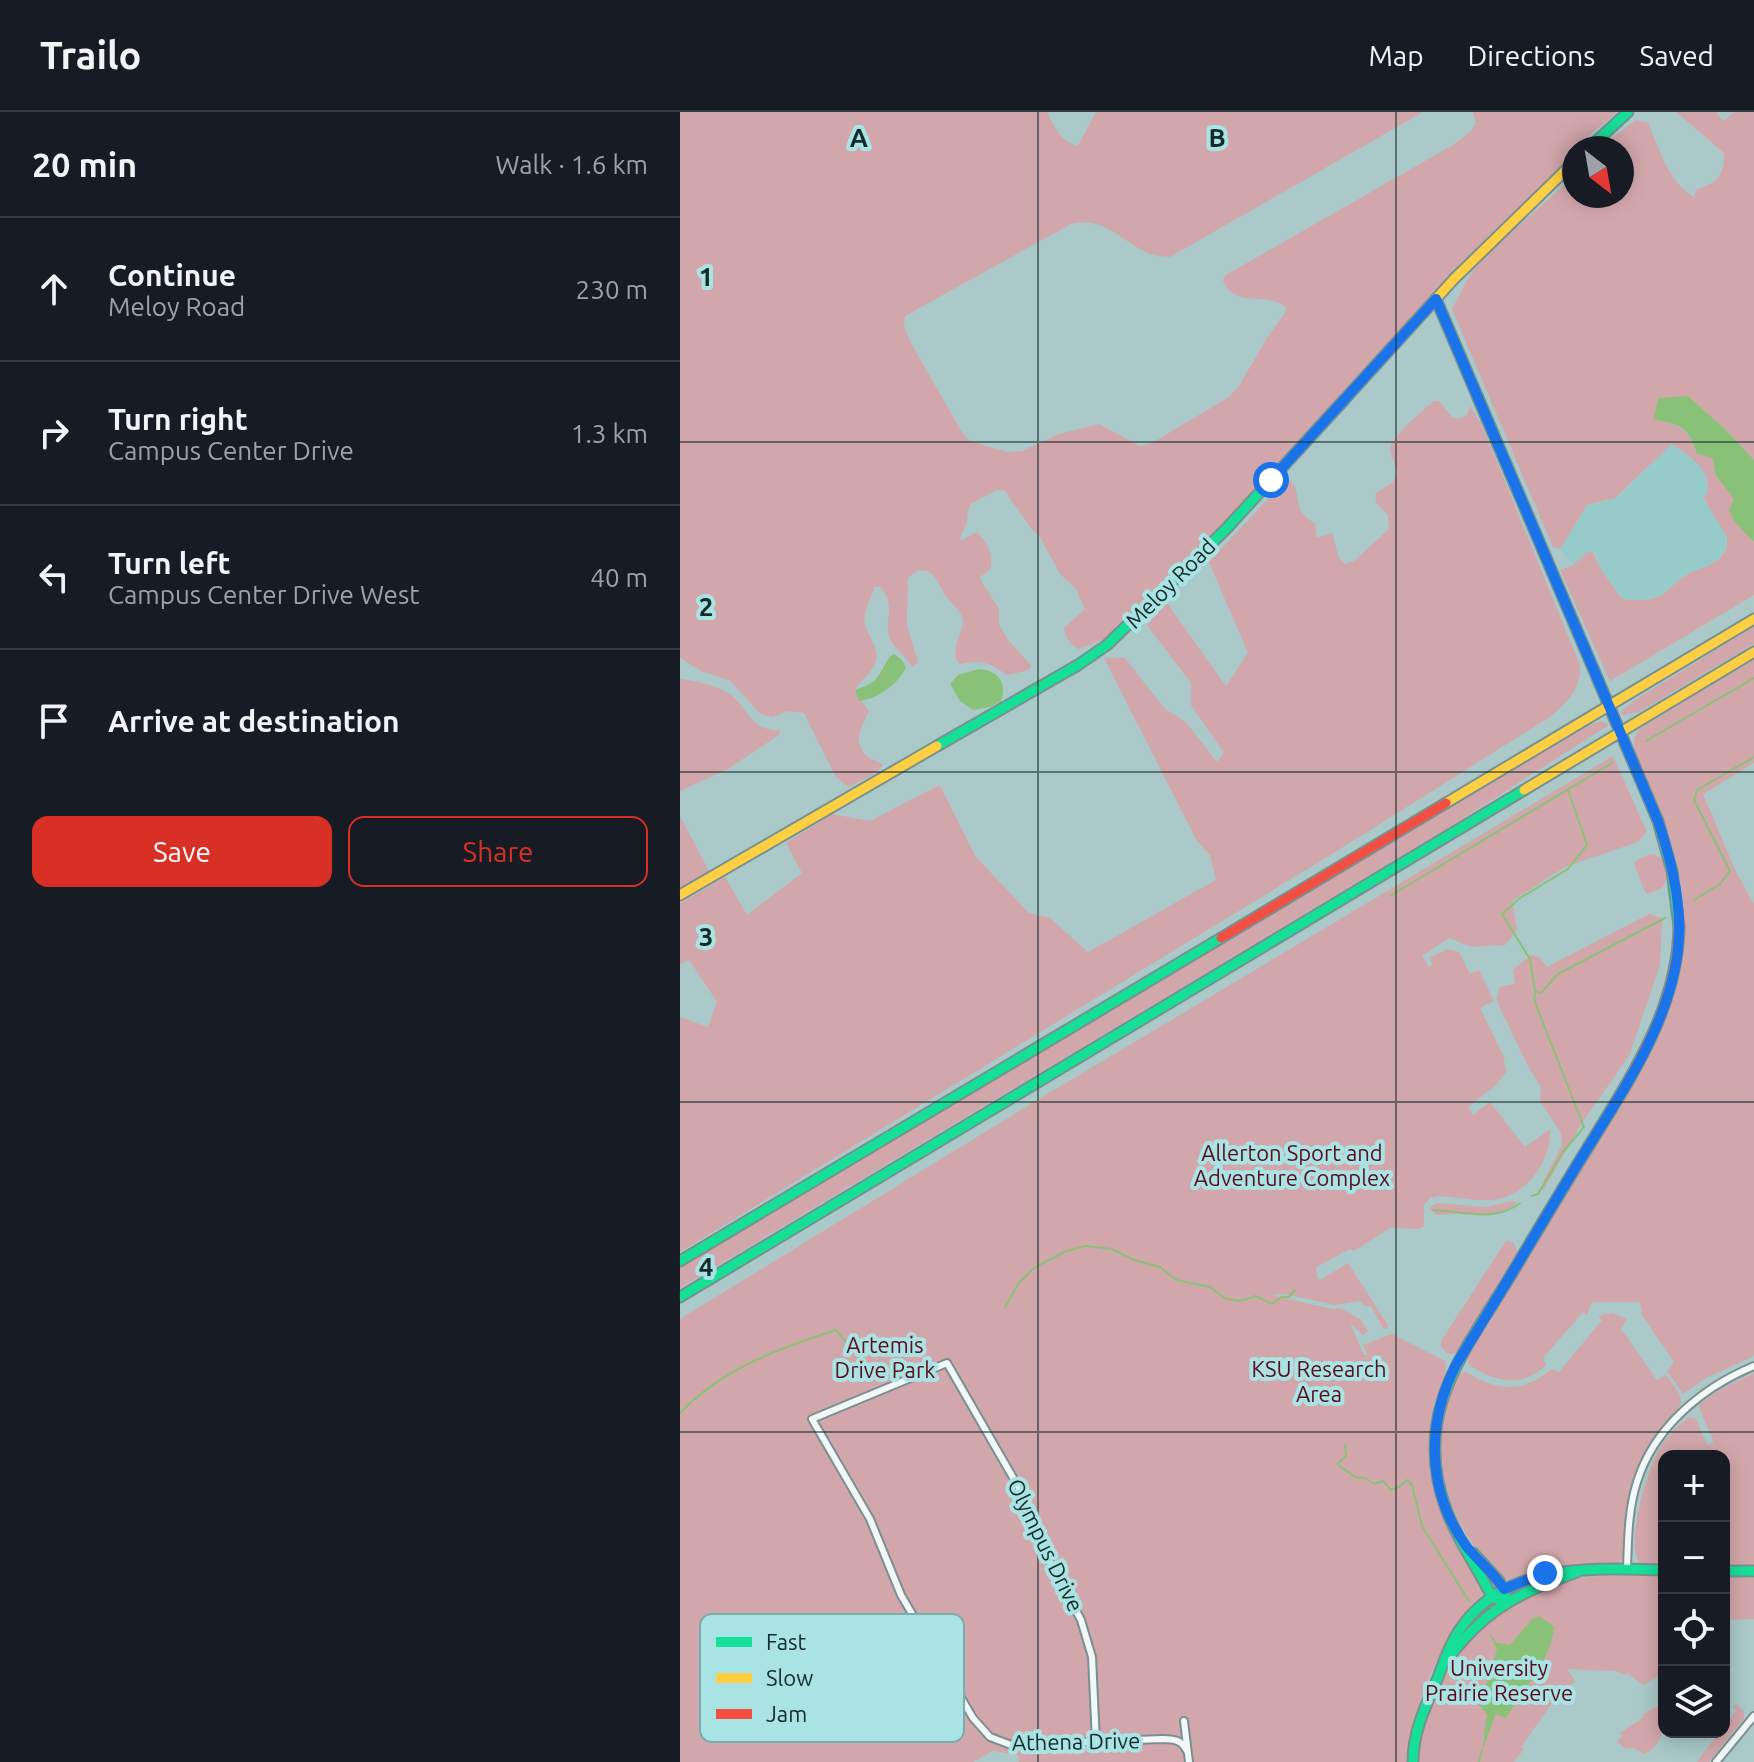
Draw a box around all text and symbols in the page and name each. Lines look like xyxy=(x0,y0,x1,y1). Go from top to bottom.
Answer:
text: Trailo xyxy=(40,34,141,76)
text: Map xyxy=(1368,40,1424,71)
text: Directions xyxy=(1468,40,1595,71)
text: Saved xyxy=(1639,40,1714,71)
text: A xyxy=(850,123,869,152)
text: B xyxy=(1208,123,1226,152)
north arrow xyxy=(1562,136,1634,208)
text: 20 min xyxy=(32,145,137,183)
text: Walk · 1.6 km xyxy=(496,150,648,179)
text: Continue xyxy=(108,258,236,292)
text: 1 xyxy=(699,262,713,291)
icon: ahead xyxy=(32,267,76,311)
text: 230 m xyxy=(576,275,648,304)
text: Meloy Road xyxy=(108,292,245,321)
text: Turn right xyxy=(108,402,248,436)
icon: right xyxy=(32,411,76,455)
text: 1.3 km xyxy=(571,419,648,448)
text: Campus Center Drive xyxy=(108,436,354,465)
route start xyxy=(1253,462,1289,498)
street label: Meloy Road xyxy=(1120,533,1220,633)
text: Turn left xyxy=(108,546,230,580)
icon: left xyxy=(32,555,76,599)
text: 40 m xyxy=(590,563,648,592)
text: Campus Center Drive West xyxy=(108,580,419,609)
text: 2 xyxy=(699,592,713,621)
icon: arrive xyxy=(32,699,76,743)
text: Arrive at destination xyxy=(108,704,400,738)
button: Save xyxy=(32,816,332,887)
button: Share xyxy=(348,816,648,887)
text: 3 xyxy=(699,922,713,951)
park label: Allerton Sport and Adventure Complex xyxy=(1194,1140,1390,1190)
text: 4 xyxy=(699,1252,713,1281)
park label: Artemis Drive Park xyxy=(835,1332,935,1382)
park label: KSU Research Area xyxy=(1252,1356,1386,1406)
map controls xyxy=(1658,1450,1730,1738)
button: + xyxy=(1658,1450,1730,1522)
street label: Olympus Drive xyxy=(1003,1475,1089,1615)
button: − xyxy=(1658,1522,1730,1594)
route end xyxy=(1527,1555,1563,1591)
button: locate xyxy=(1658,1594,1730,1666)
legend xyxy=(700,1614,964,1742)
text: Fast xyxy=(766,1629,807,1654)
park label: University Prairie Reserve xyxy=(1425,1655,1573,1705)
text: Slow xyxy=(766,1665,813,1690)
button: layers xyxy=(1658,1666,1730,1738)
text: Jam xyxy=(766,1701,807,1726)
street label: Athena Drive xyxy=(1012,1727,1140,1755)

